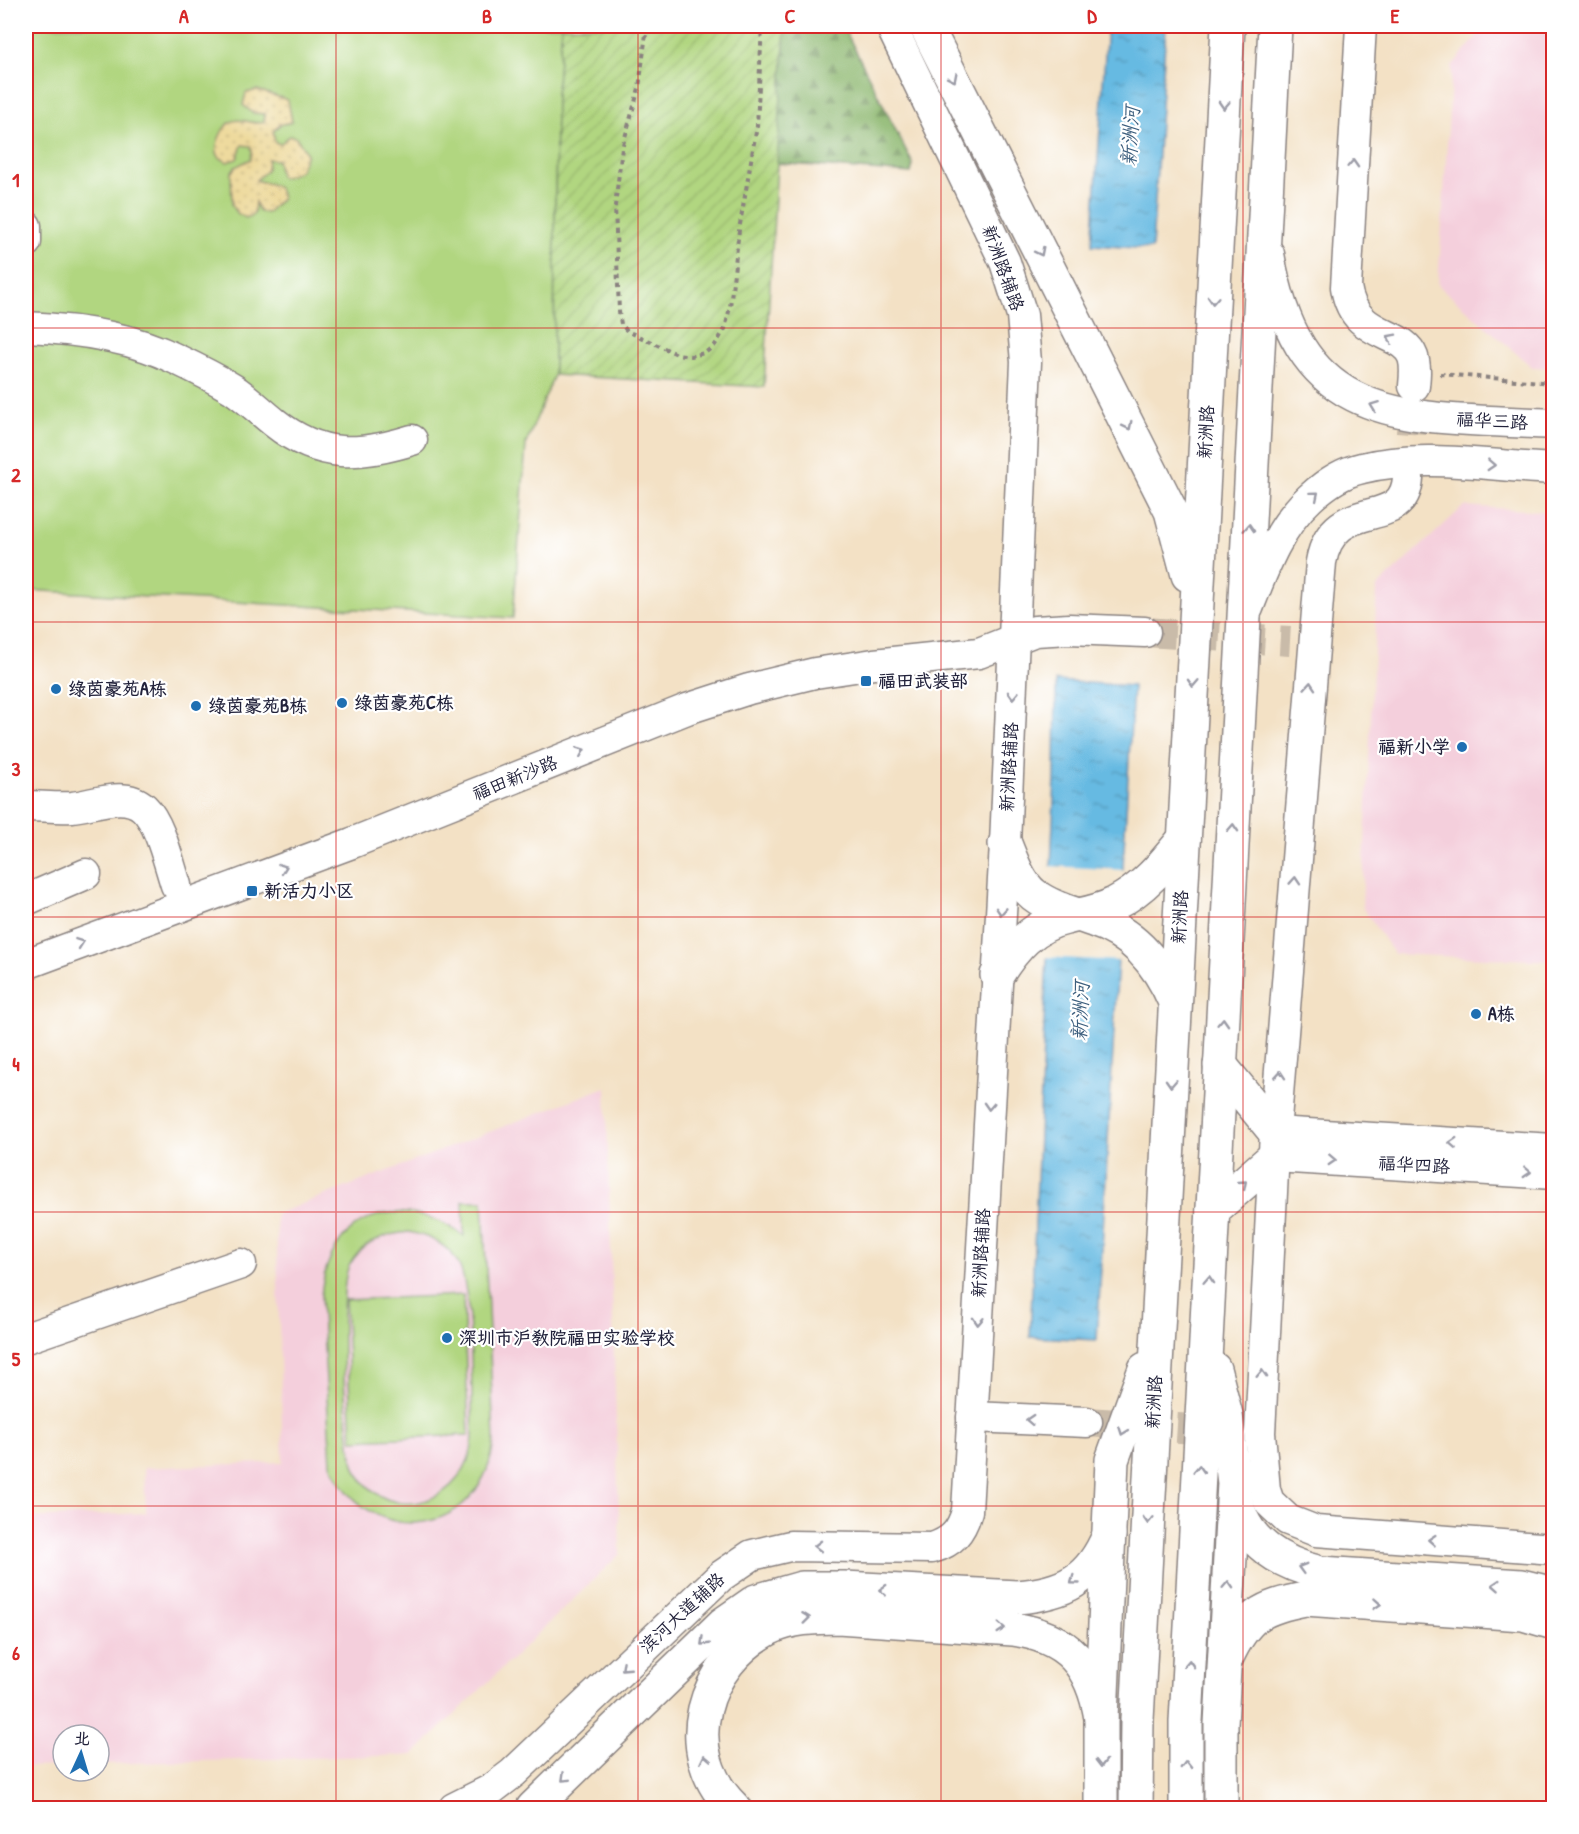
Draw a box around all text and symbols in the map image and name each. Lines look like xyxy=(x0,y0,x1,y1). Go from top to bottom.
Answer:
text: A xyxy=(179,2,189,29)
text: B xyxy=(482,2,492,29)
text: C xyxy=(785,2,796,29)
text: D xyxy=(1087,2,1097,29)
text: E xyxy=(1391,2,1400,29)
one-way arrow xyxy=(945,71,957,82)
one-way arrow xyxy=(1217,100,1230,109)
water label: 新洲河 xyxy=(1114,102,1145,167)
one-way arrow xyxy=(1346,160,1359,169)
text: 1 xyxy=(12,166,20,193)
street label: 新洲路辅路 xyxy=(976,221,1031,314)
one-way arrow xyxy=(1033,245,1045,256)
one-way arrow xyxy=(1207,295,1220,304)
one-way arrow xyxy=(1386,334,1397,346)
one-way arrow xyxy=(1369,401,1380,413)
street label: 新洲路 xyxy=(1192,404,1219,460)
street label: 福华三路 xyxy=(1455,406,1529,435)
one-way arrow xyxy=(1121,420,1133,431)
one-way arrow xyxy=(1486,459,1495,472)
text: 2 xyxy=(11,461,21,488)
one-way arrow xyxy=(1308,491,1319,502)
one-way arrow xyxy=(1242,524,1255,533)
place label: 福田武装部 xyxy=(878,668,968,693)
marker: 福田武装部 xyxy=(859,674,873,688)
place label: 绿茵豪苑A栋 xyxy=(68,676,167,701)
one-way arrow xyxy=(1186,679,1199,688)
marker: 绿茵豪苑A栋 xyxy=(49,682,63,696)
one-way arrow xyxy=(1303,682,1316,691)
place label: 绿茵豪苑C栋 xyxy=(354,690,454,715)
one-way arrow xyxy=(1006,691,1019,700)
place label: 绿茵豪苑B栋 xyxy=(208,693,307,718)
marker: 绿茵豪苑C栋 xyxy=(335,696,349,710)
marker: 绿茵豪苑B栋 xyxy=(189,699,203,713)
street label: 新洲路辅路 xyxy=(994,721,1023,813)
place label: 福新小学 xyxy=(1378,734,1450,759)
marker: 福新小学 xyxy=(1455,740,1469,754)
one-way arrow xyxy=(575,746,586,758)
street label: 福田新沙路 xyxy=(468,749,561,806)
text: 3 xyxy=(12,755,21,782)
one-way arrow xyxy=(1226,823,1239,832)
one-way arrow xyxy=(276,863,287,875)
one-way arrow xyxy=(1288,876,1301,885)
place label: 新活力小区 xyxy=(264,878,354,903)
marker: 新活力小区 xyxy=(245,884,259,898)
street label: 新洲路 xyxy=(1166,889,1193,945)
one-way arrow xyxy=(994,906,1007,915)
one-way arrow xyxy=(74,937,85,950)
water label: 新洲河 xyxy=(1064,977,1095,1042)
place label: A栋 xyxy=(1488,1001,1515,1026)
marker: A栋 xyxy=(1469,1007,1483,1021)
one-way arrow xyxy=(1216,1018,1229,1027)
text: 4 xyxy=(12,1050,20,1077)
one-way arrow xyxy=(1273,1070,1286,1079)
one-way arrow xyxy=(1165,1078,1178,1088)
one-way arrow xyxy=(983,1101,996,1110)
one-way arrow xyxy=(1449,1136,1458,1149)
street label: 福华四路 xyxy=(1377,1150,1451,1179)
one-way arrow xyxy=(1328,1154,1337,1167)
one-way arrow xyxy=(1522,1165,1531,1178)
one-way arrow xyxy=(1236,1180,1247,1191)
street label: 新洲路辅路 xyxy=(966,1207,995,1299)
one-way arrow xyxy=(1202,1276,1215,1285)
one-way arrow xyxy=(971,1317,984,1326)
place label: 深圳市沪教院福田实验学校 xyxy=(459,1325,675,1350)
marker: 深圳市沪教院福田实验学校 xyxy=(440,1331,454,1345)
text: 5 xyxy=(12,1345,21,1372)
one-way arrow xyxy=(1256,1370,1269,1379)
street label: 新洲路 xyxy=(1140,1374,1167,1430)
one-way arrow xyxy=(1025,1413,1034,1426)
one-way arrow xyxy=(1118,1425,1130,1436)
one-way arrow xyxy=(1193,1465,1206,1474)
one-way arrow xyxy=(1141,1516,1154,1525)
one-way arrow xyxy=(1428,1533,1437,1546)
one-way arrow xyxy=(813,1540,822,1552)
one-way arrow xyxy=(1297,1563,1308,1575)
street label: 滨河大道辅路 xyxy=(634,1567,730,1659)
one-way arrow xyxy=(1070,1574,1081,1585)
one-way arrow xyxy=(1492,1578,1501,1591)
one-way arrow xyxy=(1222,1580,1235,1589)
one-way arrow xyxy=(879,1583,888,1596)
one-way arrow xyxy=(1373,1597,1382,1610)
one-way arrow xyxy=(801,1613,811,1625)
one-way arrow xyxy=(996,1621,1005,1634)
one-way arrow xyxy=(701,1634,712,1645)
text: 6 xyxy=(12,1639,20,1666)
one-way arrow xyxy=(1182,1659,1195,1668)
one-way arrow xyxy=(621,1660,631,1671)
north arrow xyxy=(51,1723,111,1783)
text: 北 xyxy=(73,1727,91,1750)
one-way arrow xyxy=(700,1754,713,1764)
one-way arrow xyxy=(1095,1759,1107,1768)
one-way arrow xyxy=(1180,1761,1192,1770)
one-way arrow xyxy=(561,1771,571,1782)

